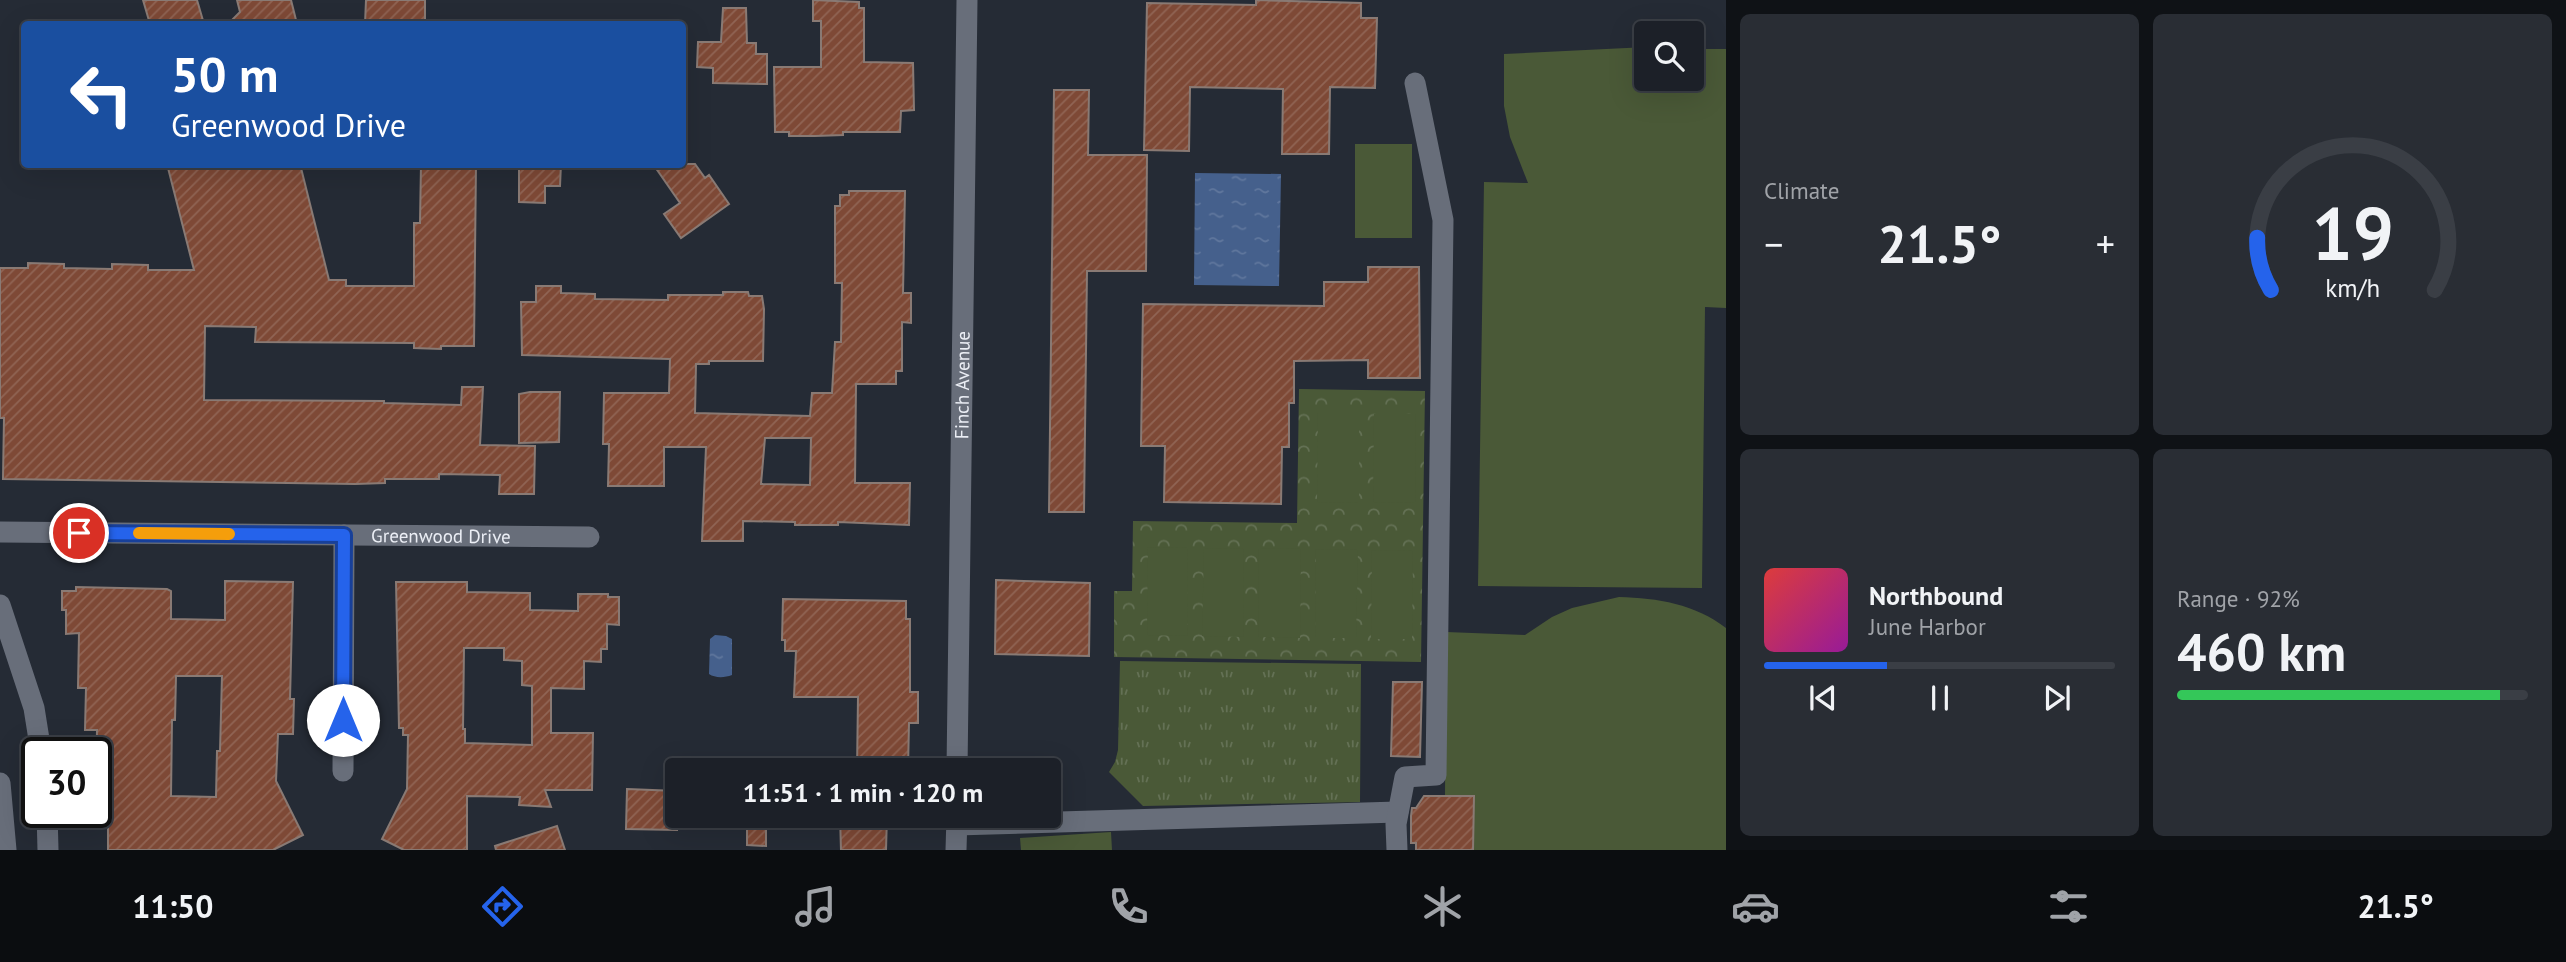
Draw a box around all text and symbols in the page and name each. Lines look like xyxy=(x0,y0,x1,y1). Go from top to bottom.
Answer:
map controls xyxy=(1634,21,1704,91)
button: search xyxy=(1634,21,1704,91)
text: 50 m xyxy=(171,42,278,106)
icon: left xyxy=(56,49,147,140)
text: Greenwood Drive xyxy=(171,104,406,146)
text: Climate xyxy=(1764,176,1839,205)
text: 19 xyxy=(2311,187,2394,281)
text: 21.5° xyxy=(1878,210,2001,277)
text: − xyxy=(1764,219,1783,268)
text: + xyxy=(2096,219,2115,268)
text: km/h xyxy=(2325,272,2380,304)
street label: Finch Avenue xyxy=(949,331,975,439)
pin xyxy=(49,503,109,563)
icon: arrive xyxy=(60,514,98,552)
street label: Greenwood Drive xyxy=(371,523,511,548)
text: Northbound xyxy=(1869,579,2003,612)
text: Range · 92% xyxy=(2177,584,2300,613)
text: June Harbor xyxy=(1869,612,1986,641)
text: 460 km xyxy=(2177,618,2346,685)
icon: previous xyxy=(1804,679,1842,717)
icon: pause xyxy=(1921,679,1959,717)
icon: next xyxy=(2038,679,2076,717)
position arrow xyxy=(306,683,380,757)
speed limit sign: 30 xyxy=(21,737,112,828)
text: 11:51 · 1 min · 120 m xyxy=(743,776,983,809)
icon: directions xyxy=(478,882,527,931)
icon: music xyxy=(791,882,840,931)
icon: phone xyxy=(1104,882,1153,931)
icon: climate xyxy=(1418,882,1467,931)
icon: car xyxy=(1731,882,1780,931)
icon: filters xyxy=(2044,882,2093,931)
text: 11:50 xyxy=(132,885,213,927)
text: 21.5° xyxy=(2358,885,2434,927)

